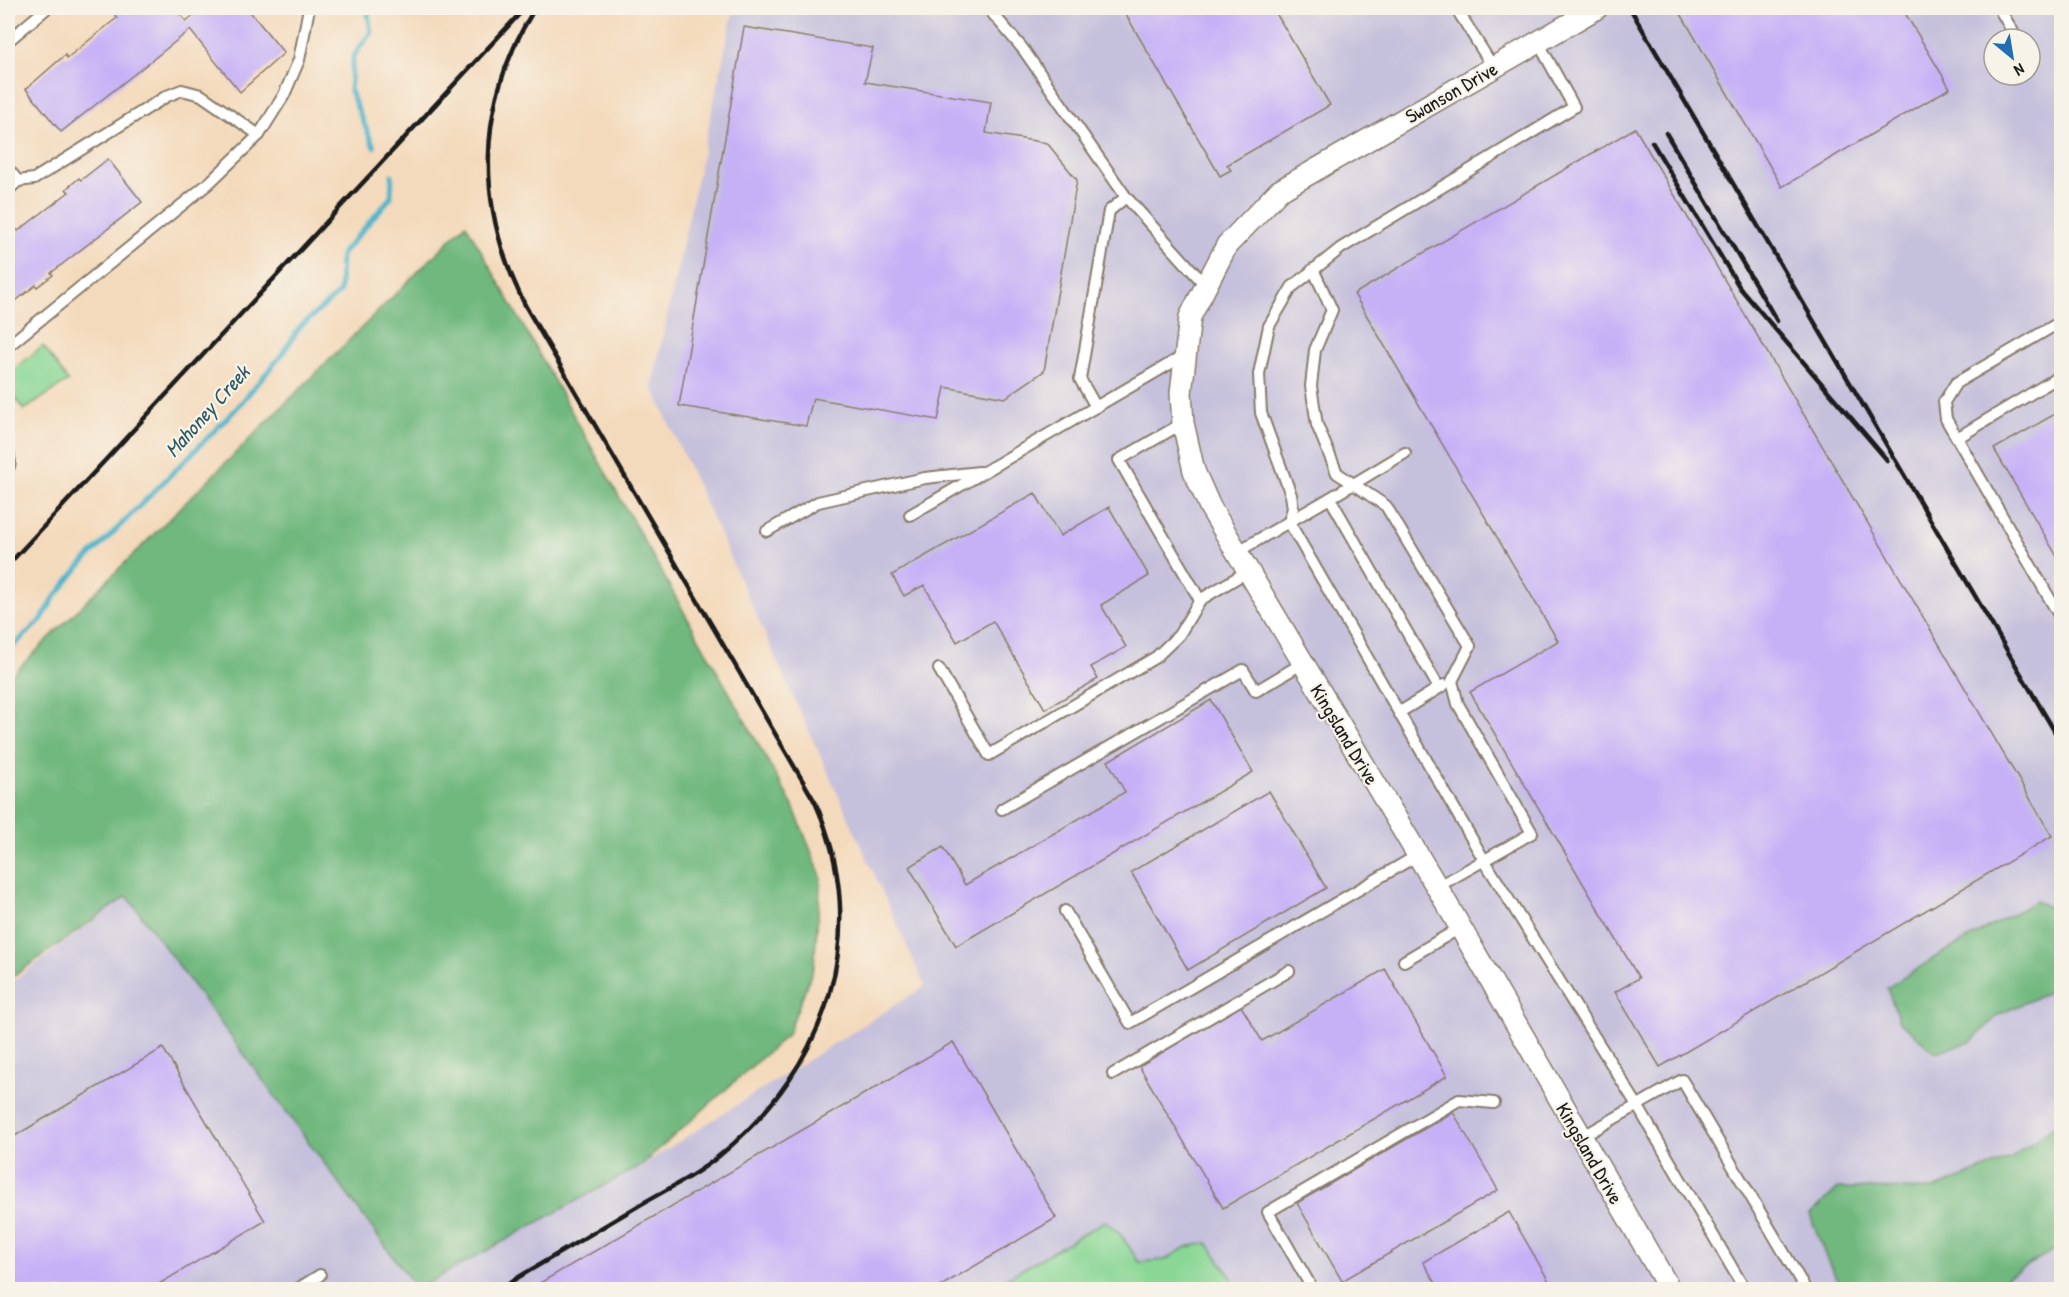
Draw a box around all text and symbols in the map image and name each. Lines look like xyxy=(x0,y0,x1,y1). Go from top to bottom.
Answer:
north arrow xyxy=(1982,27,2042,87)
street label: Swanson Drive xyxy=(1400,55,1502,129)
text: N xyxy=(2010,58,2029,82)
water label: Mahoney Creek xyxy=(158,357,258,463)
street label: Kingsland Drive xyxy=(1304,679,1386,789)
street label: Kingsland Drive xyxy=(1550,1097,1630,1209)

